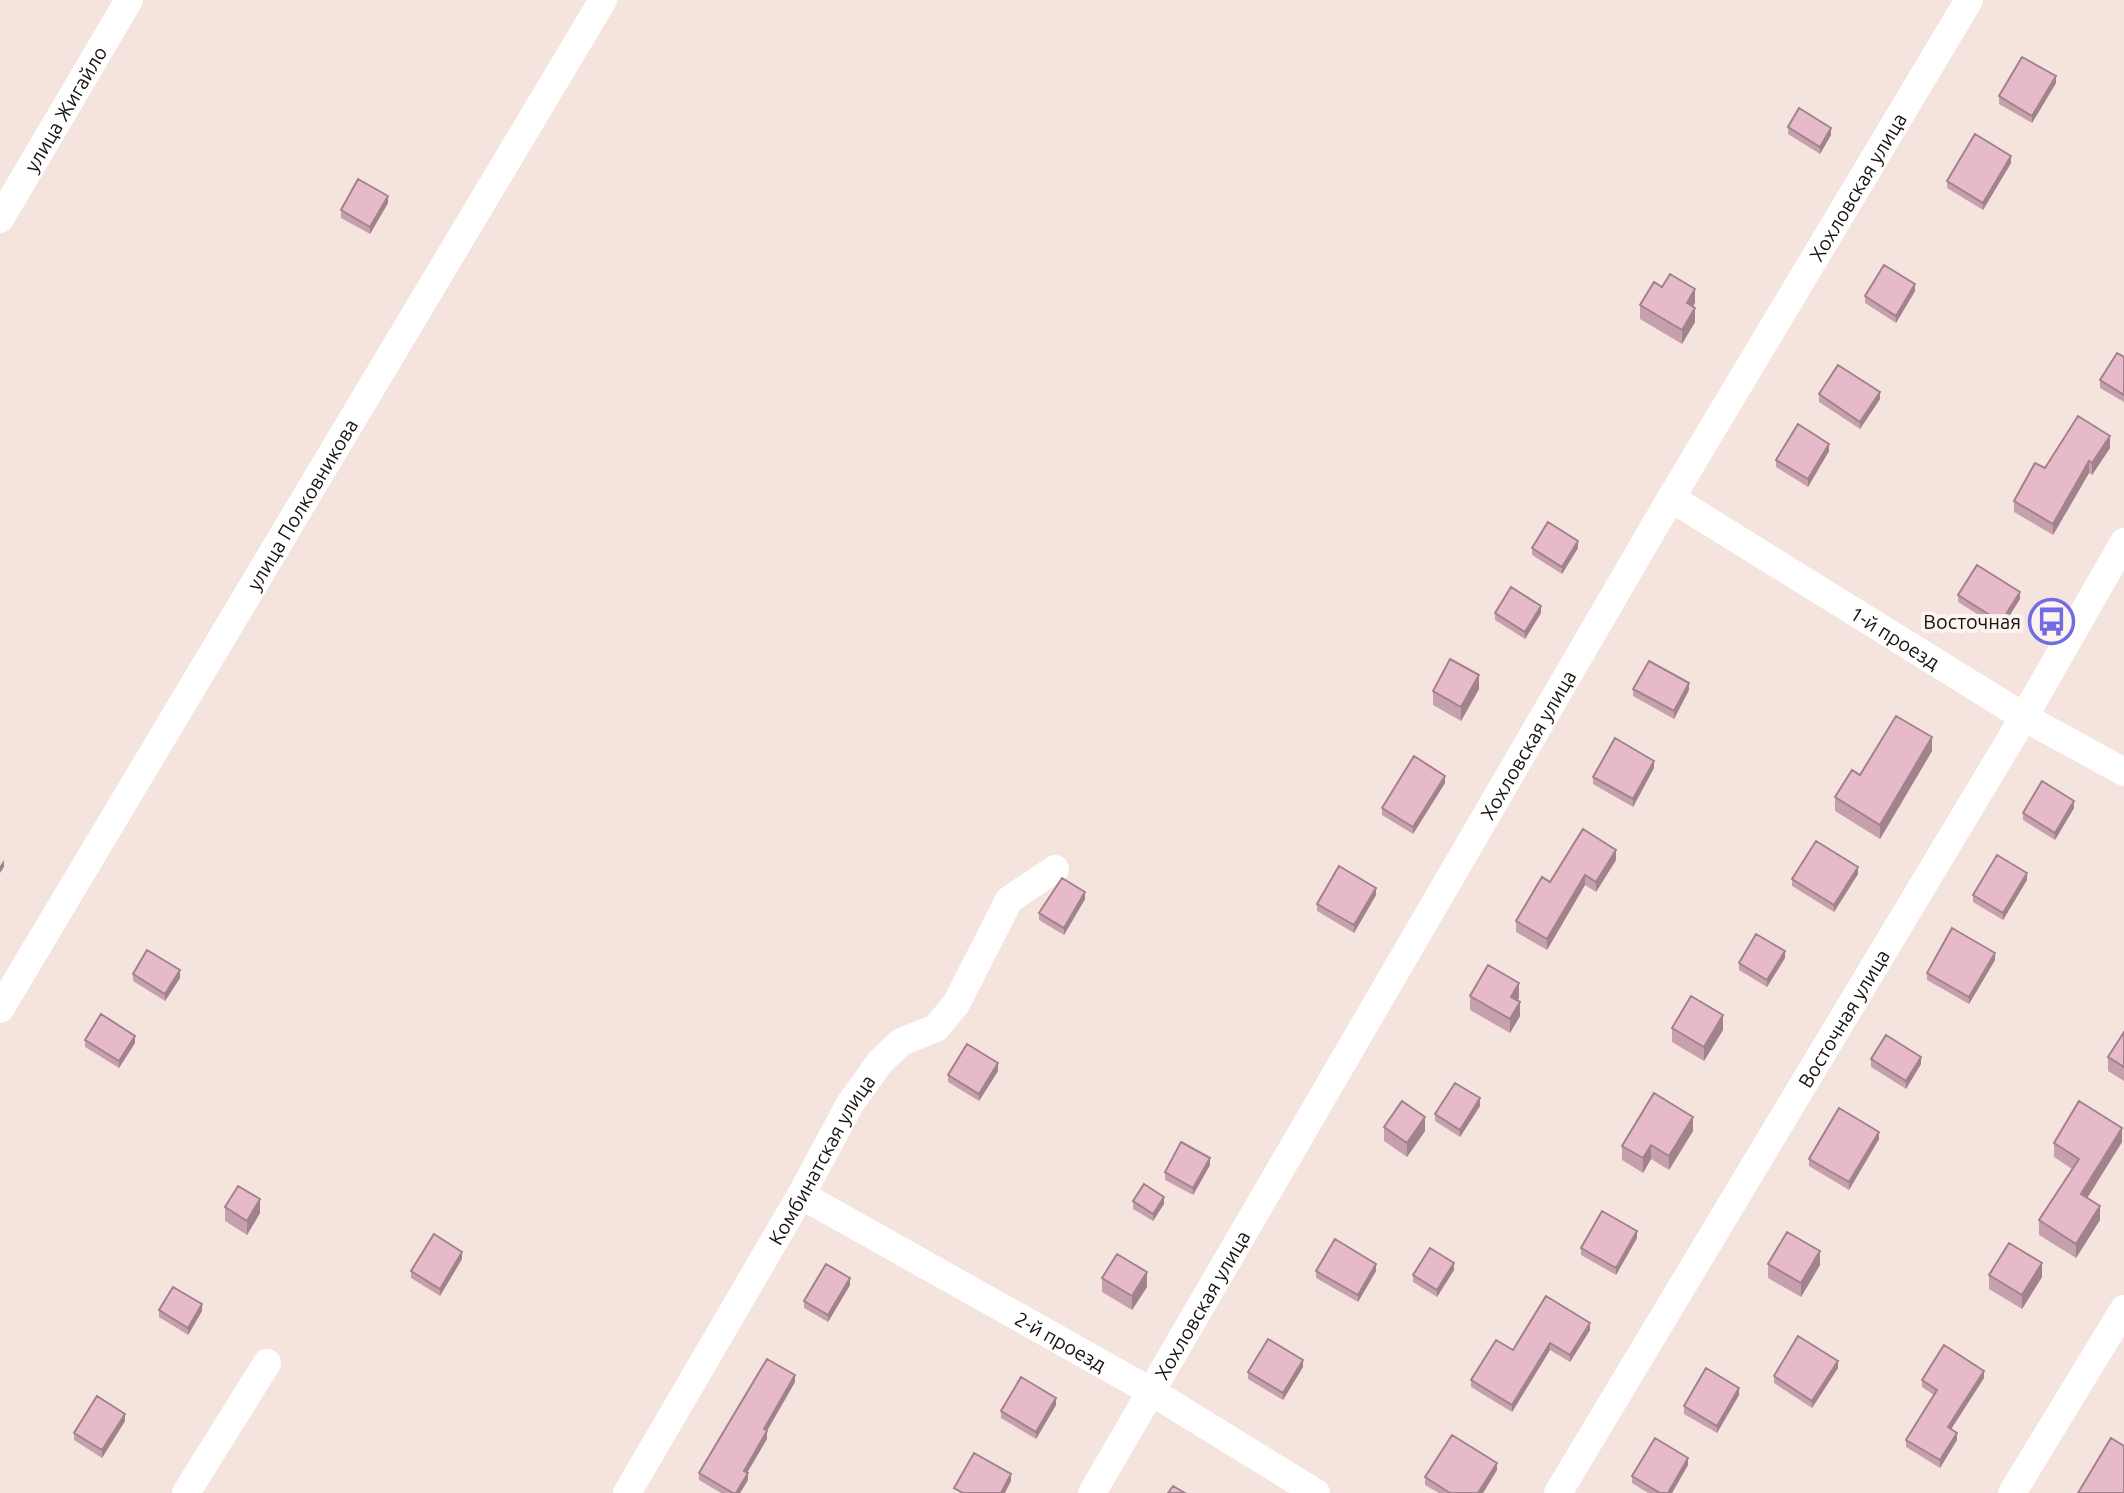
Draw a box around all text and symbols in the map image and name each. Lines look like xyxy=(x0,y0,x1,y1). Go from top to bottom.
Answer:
street label: улица Жигайло xyxy=(19,42,111,176)
street label: Хохловская улица xyxy=(1804,108,1910,265)
street label: улица Полковникова xyxy=(242,414,362,594)
bus stop icon: Восточная xyxy=(2028,597,2076,645)
street label: 1-й проезд xyxy=(1846,601,1944,674)
place label: Восточная xyxy=(1923,610,2021,633)
street label: Хохловская улица xyxy=(1475,666,1580,823)
street label: Восточная улица xyxy=(1793,945,1894,1091)
street label: Комбинатская улица xyxy=(763,1070,879,1249)
street label: Хохловская улица xyxy=(1149,1226,1254,1383)
street label: 2-й проезд xyxy=(1011,1306,1111,1376)

